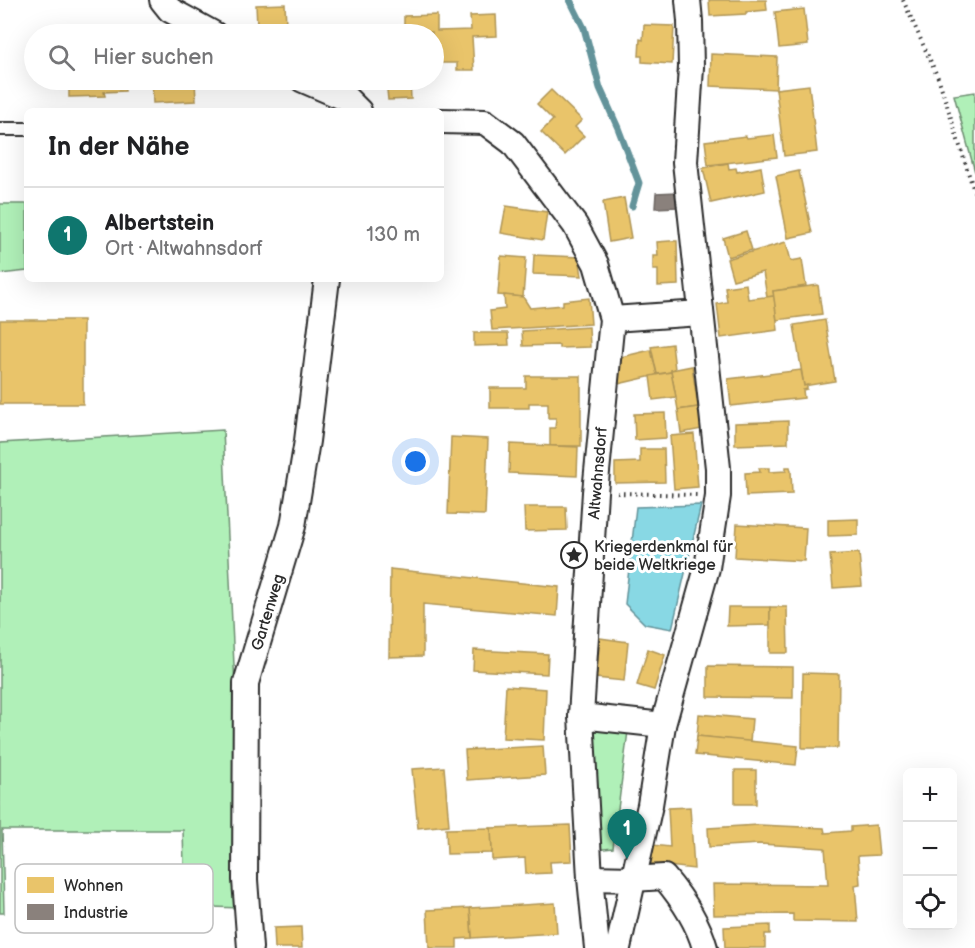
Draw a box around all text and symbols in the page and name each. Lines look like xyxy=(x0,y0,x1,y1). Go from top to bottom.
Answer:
search box xyxy=(24,24,444,90)
icon: search xyxy=(45,41,78,74)
text: Hier suchen xyxy=(93,44,214,71)
text: In der Nähe xyxy=(48,132,190,163)
text: Albertstein xyxy=(105,210,214,237)
text: 1 xyxy=(63,223,72,247)
text: 130 m xyxy=(366,223,420,247)
text: Ort · Altwahnsdorf xyxy=(105,237,263,261)
street label: Altwahnsdorf xyxy=(585,426,612,520)
your location xyxy=(401,447,430,476)
place label: Kriegerdenkmal für beide Weltkriege xyxy=(594,538,733,575)
place icon: Kriegerdenkmal für beide Weltkriege xyxy=(559,540,589,570)
street label: Gartenweg xyxy=(248,572,289,653)
map controls xyxy=(903,768,957,930)
button: + xyxy=(903,768,957,822)
pin: 1 xyxy=(608,810,646,859)
button: − xyxy=(903,822,957,876)
legend xyxy=(15,864,213,933)
button: locate xyxy=(903,876,957,930)
text: Wohnen xyxy=(64,877,123,896)
text: Industrie xyxy=(64,904,128,923)

